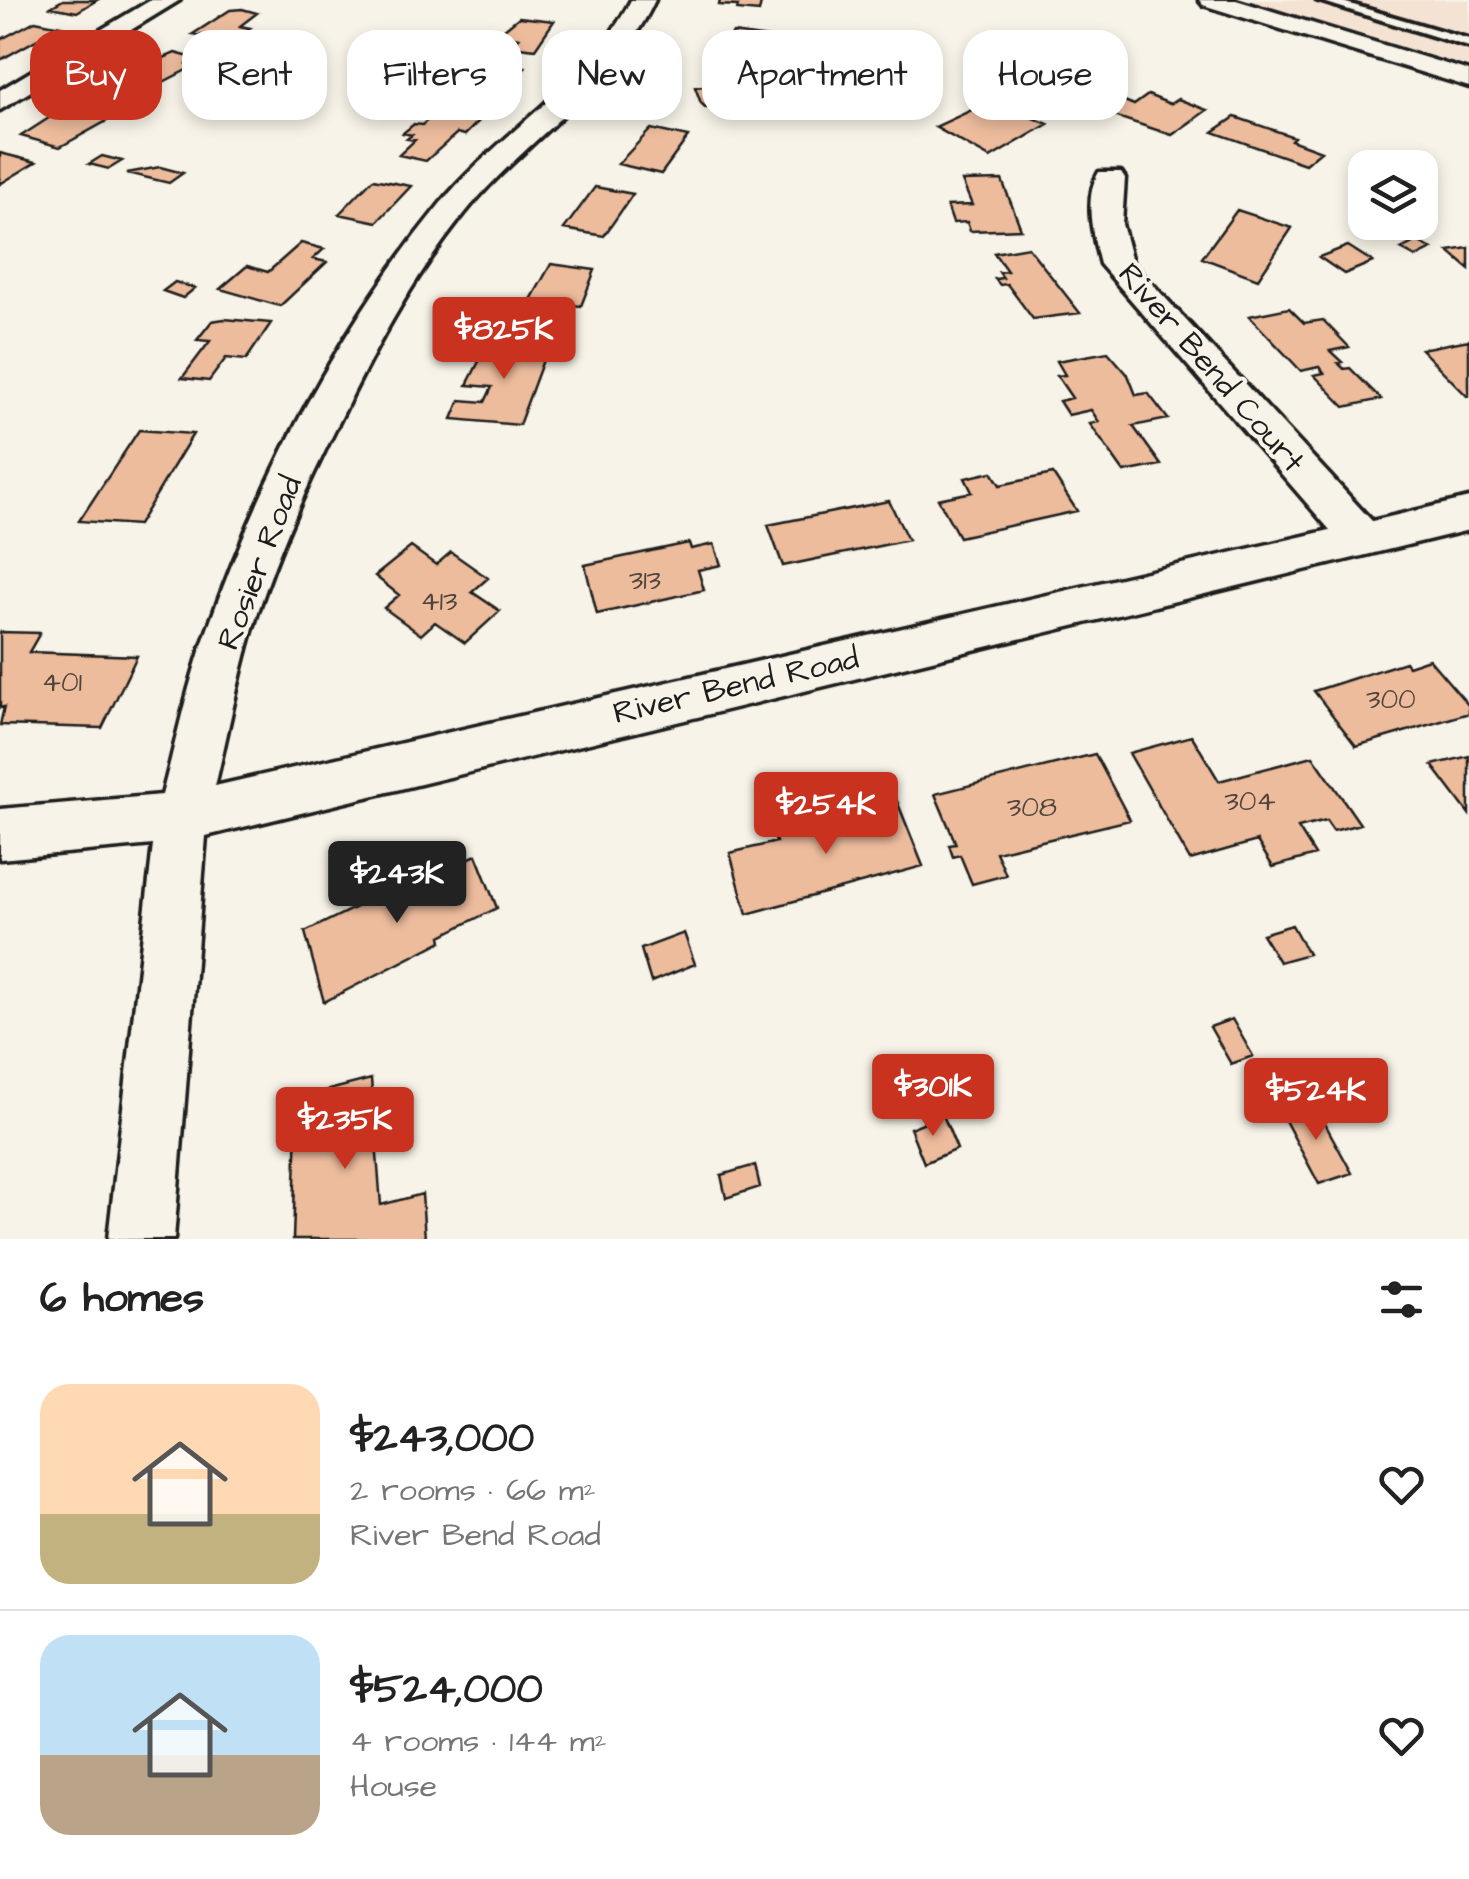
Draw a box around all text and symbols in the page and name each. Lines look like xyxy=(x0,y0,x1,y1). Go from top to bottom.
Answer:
chip: Buy xyxy=(30,30,162,120)
chip: Rent xyxy=(182,30,327,120)
chip: Filters xyxy=(347,30,522,120)
chip: New xyxy=(542,30,682,120)
chip: Apartment xyxy=(702,30,943,120)
chip: House xyxy=(963,30,1128,120)
map controls xyxy=(1348,150,1438,240)
button: layers xyxy=(1348,150,1438,240)
street label: River Bend Court xyxy=(1107,253,1315,483)
pin: $825K xyxy=(434,297,574,382)
text: $825K xyxy=(455,307,553,352)
street label: Rosier Road xyxy=(206,470,314,656)
house number: 313 xyxy=(629,561,661,600)
house number: 413 xyxy=(421,582,457,621)
street label: River Bend Road xyxy=(609,636,863,736)
house number: 401 xyxy=(42,663,83,702)
house number: 300 xyxy=(1366,680,1416,719)
pin: $254K xyxy=(756,772,896,857)
text: $254K xyxy=(776,782,876,827)
house number: 304 xyxy=(1225,782,1275,821)
house number: 308 xyxy=(1007,788,1057,827)
pin: $243K xyxy=(327,841,467,926)
text: $243K xyxy=(350,851,444,896)
pin: $301K xyxy=(863,1054,1003,1139)
pin: $524K xyxy=(1246,1058,1386,1143)
text: $301K xyxy=(894,1064,972,1109)
text: $524K xyxy=(1266,1068,1366,1113)
pin: $235K xyxy=(275,1087,415,1172)
text: $235K xyxy=(298,1097,392,1142)
text: 6 homes xyxy=(40,1270,204,1328)
icon: filters xyxy=(1374,1272,1429,1327)
text: $243,000 xyxy=(350,1410,534,1468)
icon: home xyxy=(120,1424,240,1544)
icon: heart xyxy=(1374,1457,1429,1512)
text: 2 rooms · 66 m² xyxy=(350,1468,596,1513)
text: River Bend Road xyxy=(350,1513,601,1558)
text: $524,000 xyxy=(350,1661,543,1719)
icon: home xyxy=(120,1675,240,1795)
icon: heart xyxy=(1374,1708,1429,1763)
text: 4 rooms · 144 m² xyxy=(350,1719,607,1764)
text: House xyxy=(350,1764,437,1809)

